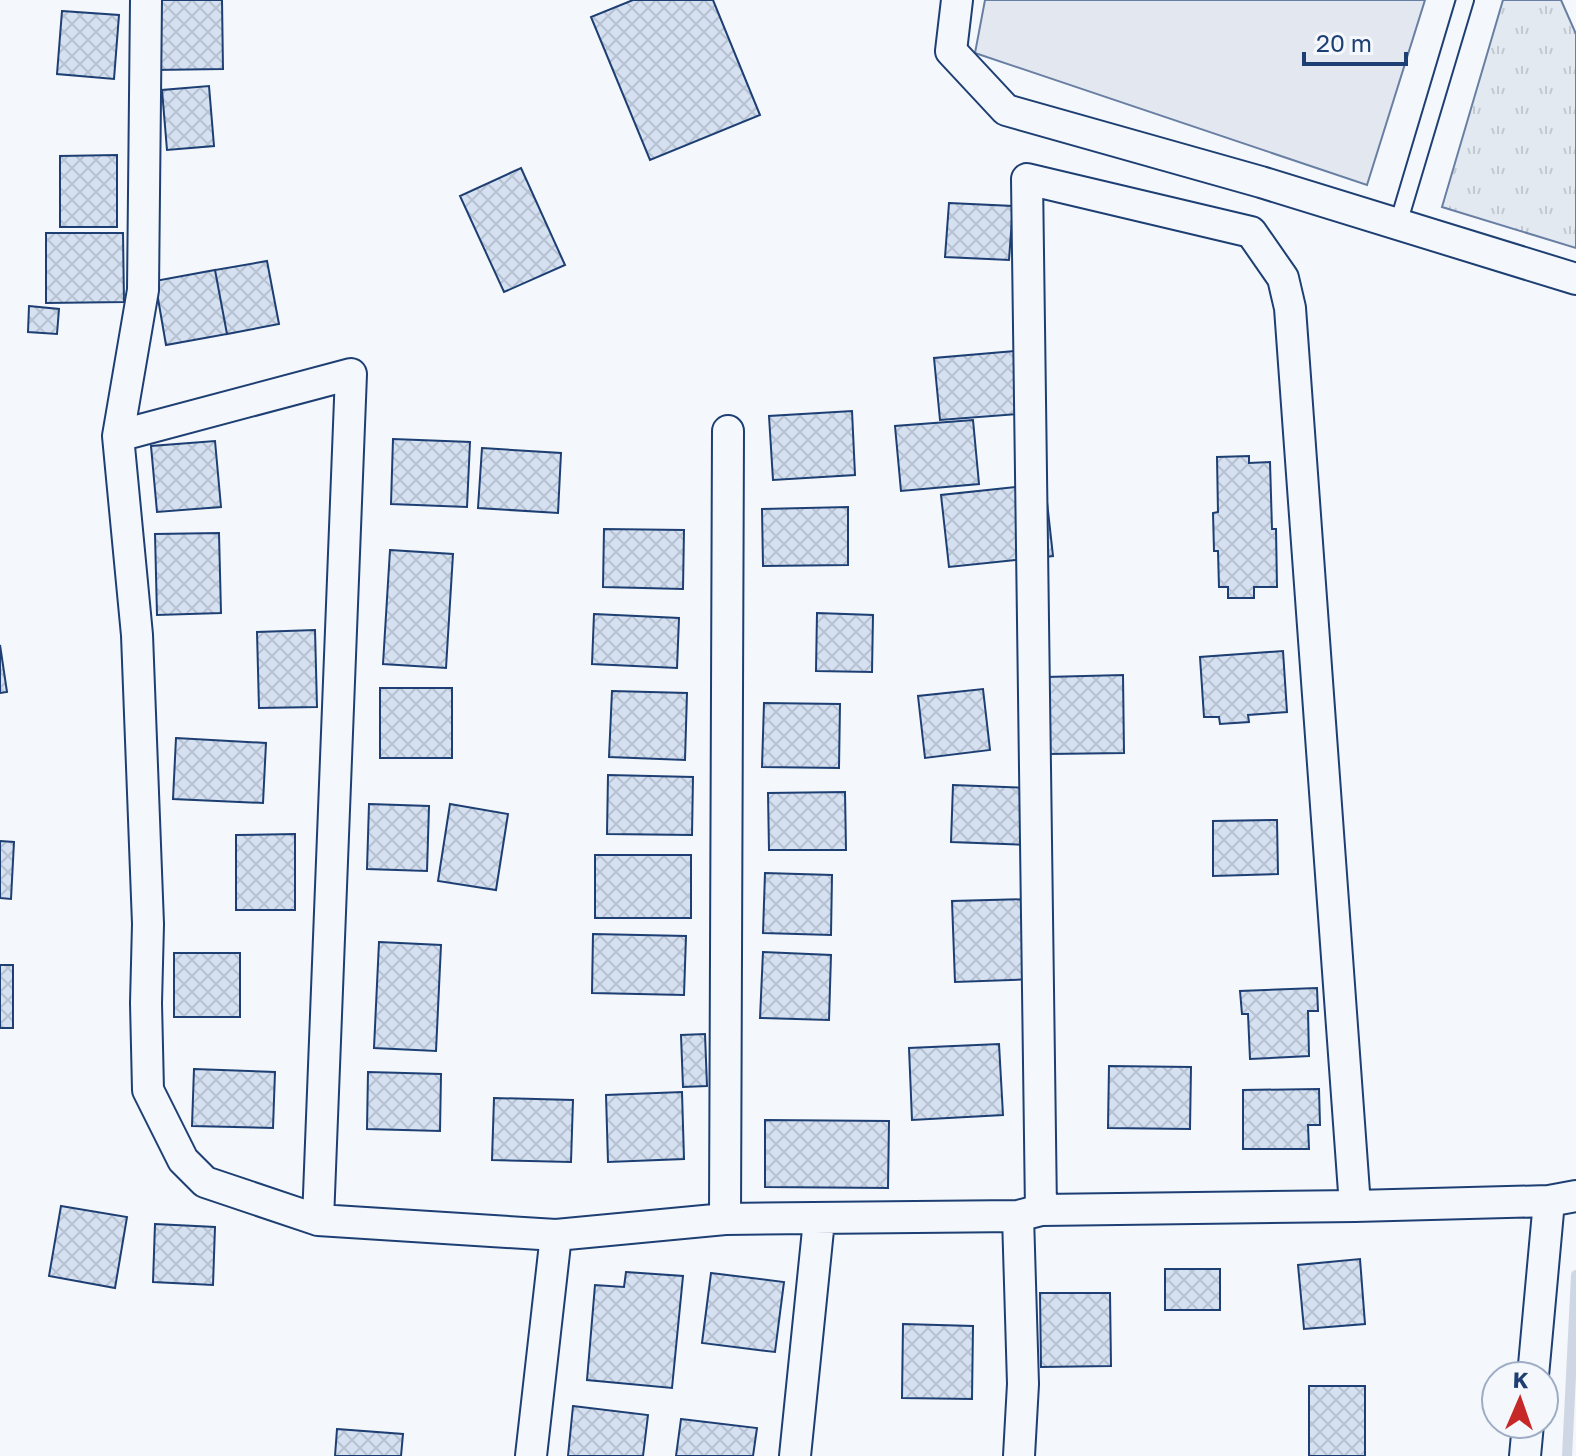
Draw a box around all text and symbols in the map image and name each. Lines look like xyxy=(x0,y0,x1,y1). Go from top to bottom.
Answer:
scale bar xyxy=(1304,16,1406,66)
text: 20 m xyxy=(1316,28,1372,57)
north arrow xyxy=(1480,1360,1560,1440)
text: K xyxy=(1512,1366,1529,1393)

